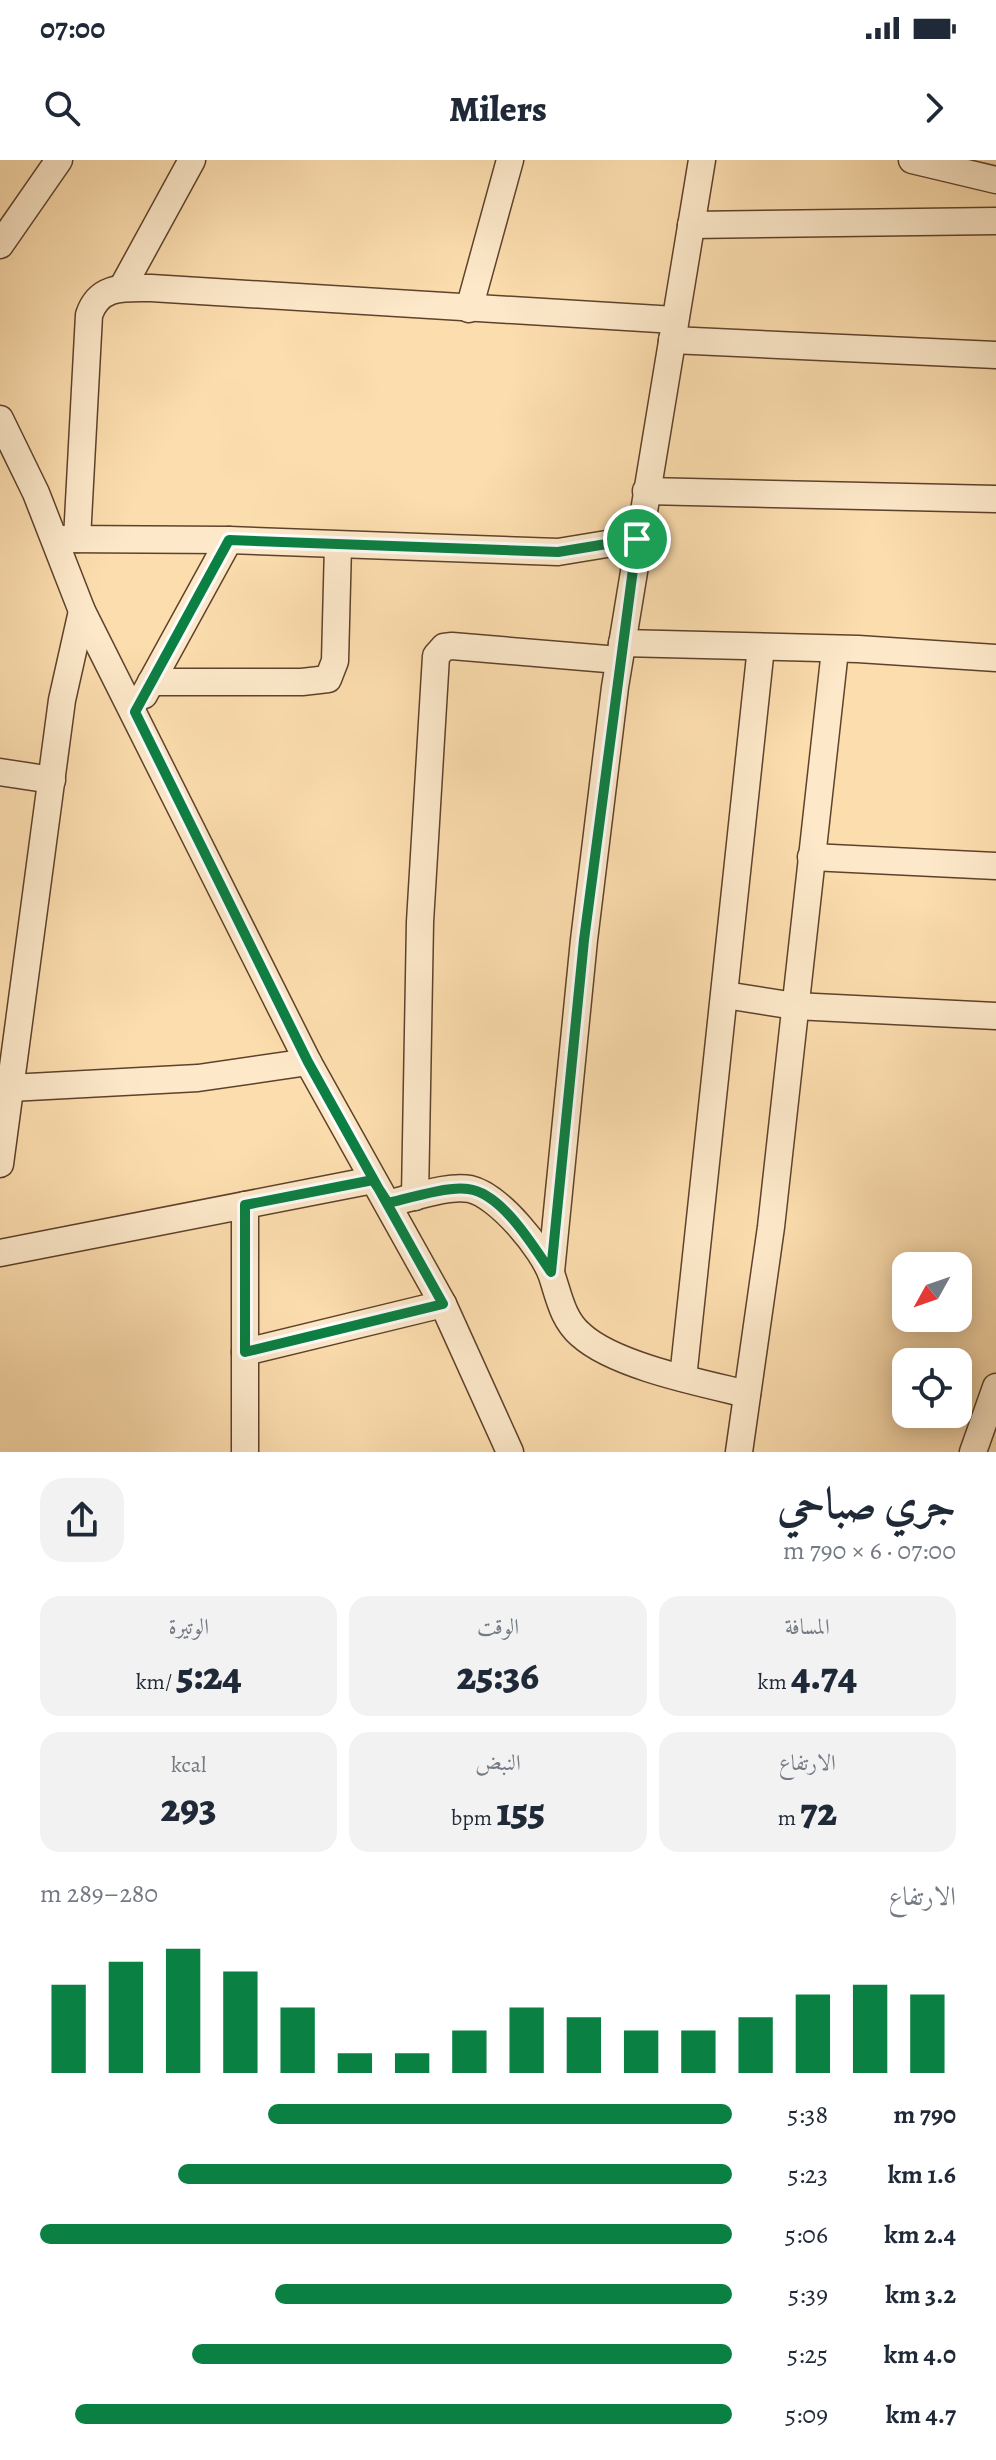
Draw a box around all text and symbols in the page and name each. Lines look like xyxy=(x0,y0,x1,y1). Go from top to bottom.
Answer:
text: 07:00 xyxy=(40,8,105,48)
text: Milers xyxy=(449,84,547,133)
icon: search xyxy=(40,86,84,130)
icon: forward xyxy=(912,86,956,130)
pin xyxy=(603,505,671,573)
icon: arrive xyxy=(615,517,659,561)
north arrow xyxy=(892,1252,972,1332)
map controls xyxy=(892,1252,972,1428)
button: locate xyxy=(892,1348,972,1428)
text: جري صباحي xyxy=(777,1473,956,1533)
button: share xyxy=(40,1478,124,1562)
text: 07:00 · 6 × 790 m xyxy=(783,1533,956,1568)
text: الوتيرة xyxy=(168,1612,209,1642)
text: الوقت xyxy=(477,1612,519,1642)
text: المسافة xyxy=(785,1612,830,1642)
text: 5:24 xyxy=(177,1648,242,1703)
text: 25:36 xyxy=(457,1648,539,1703)
text: 4.74 xyxy=(791,1648,857,1703)
text: /km xyxy=(136,1667,177,1697)
text: km xyxy=(758,1667,791,1697)
text: النبض xyxy=(475,1748,521,1778)
text: الارتفاع xyxy=(779,1748,836,1778)
text: kcal xyxy=(171,1750,206,1780)
text: 293 xyxy=(161,1780,217,1835)
text: 155 xyxy=(496,1784,545,1839)
text: 72 xyxy=(800,1784,837,1839)
text: bpm xyxy=(451,1803,496,1833)
text: m xyxy=(778,1803,800,1833)
text: 280–289 m xyxy=(40,1876,158,1911)
text: الارتفاع xyxy=(889,1879,956,1914)
text: 5:38 xyxy=(787,2097,828,2132)
text: 790 m xyxy=(893,2097,956,2132)
text: 5:23 xyxy=(787,2157,828,2192)
text: 1.6 km xyxy=(888,2157,956,2192)
text: 5:06 xyxy=(785,2217,828,2252)
text: 2.4 km xyxy=(884,2217,956,2252)
text: 5:39 xyxy=(788,2277,828,2312)
text: 3.2 km xyxy=(885,2277,956,2312)
text: 5:25 xyxy=(787,2337,828,2372)
text: 4.0 km xyxy=(884,2337,956,2372)
text: 5:09 xyxy=(785,2397,828,2432)
text: 4.7 km xyxy=(886,2397,956,2432)

